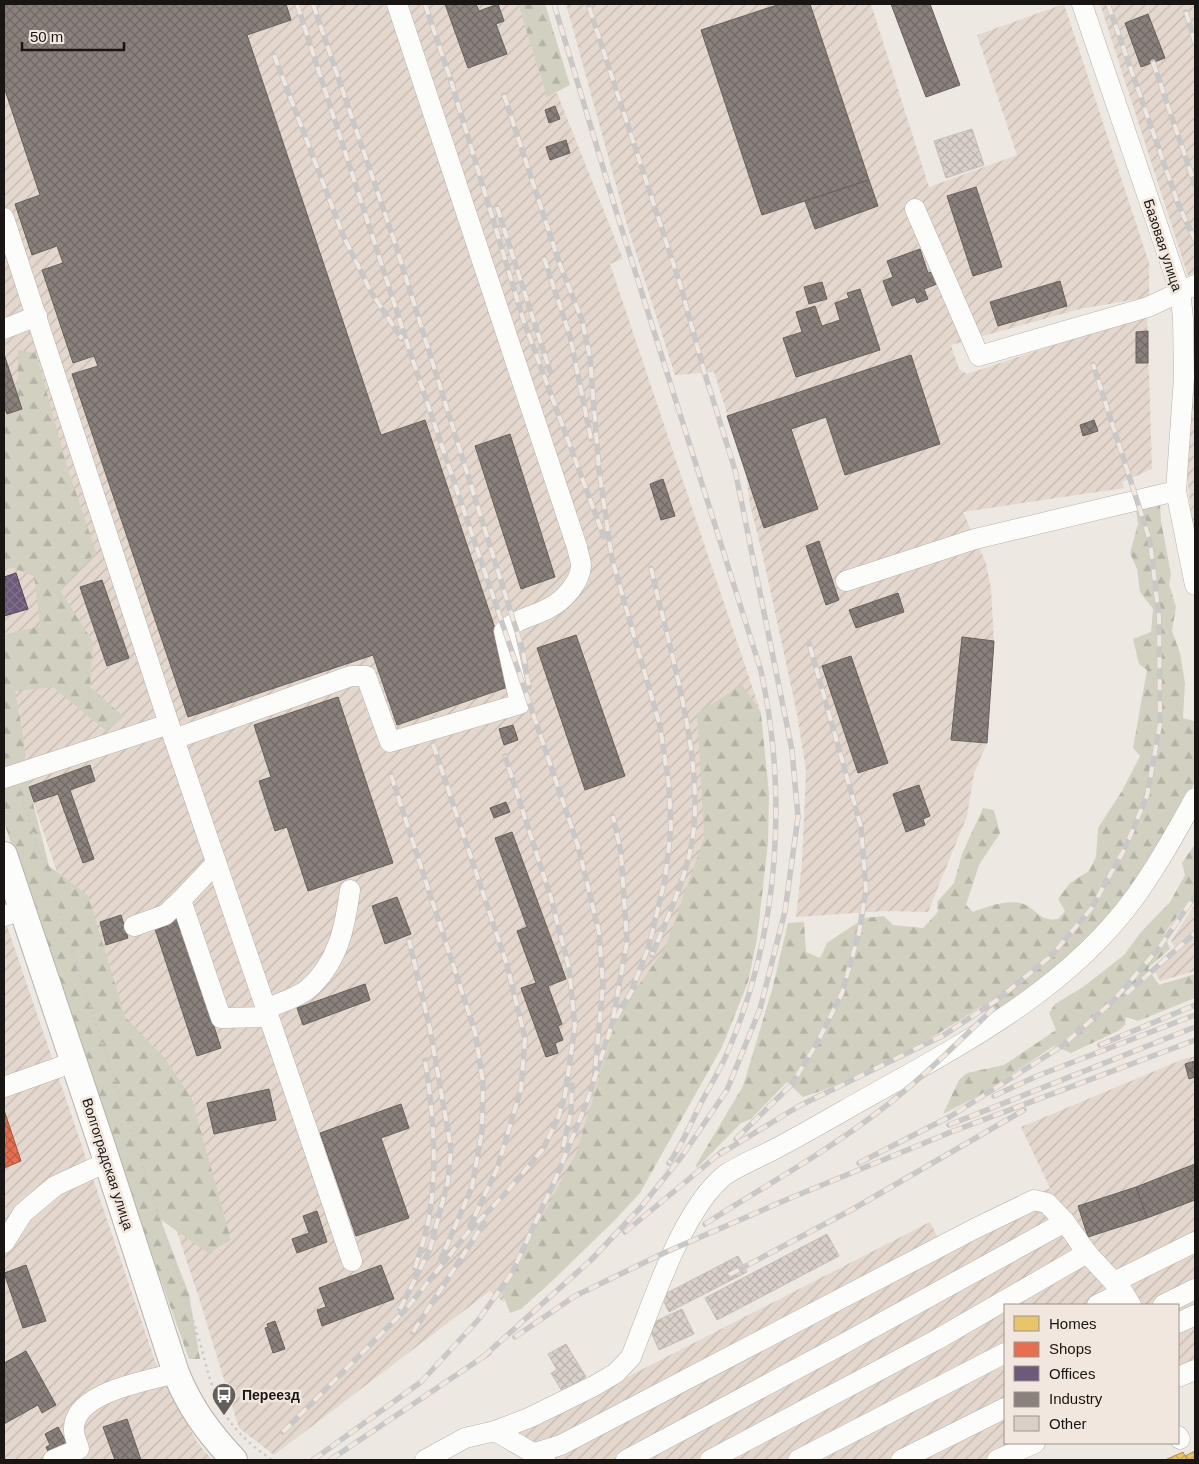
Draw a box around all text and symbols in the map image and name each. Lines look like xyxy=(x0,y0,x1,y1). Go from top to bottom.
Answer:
scale bar xyxy=(22,20,125,52)
text: 50 m xyxy=(30,28,63,45)
street label: Базовая улица xyxy=(1141,197,1185,293)
street label: Волгоградская улица xyxy=(79,1096,137,1232)
legend xyxy=(1004,1304,1179,1444)
text: Homes xyxy=(1049,1315,1097,1332)
text: Shops xyxy=(1049,1340,1092,1357)
text: Offices xyxy=(1049,1365,1095,1382)
bus stop icon: Переезд xyxy=(211,1382,237,1416)
place label: Переезд xyxy=(242,1387,300,1403)
text: Industry xyxy=(1049,1390,1103,1407)
text: Other xyxy=(1049,1415,1087,1432)

